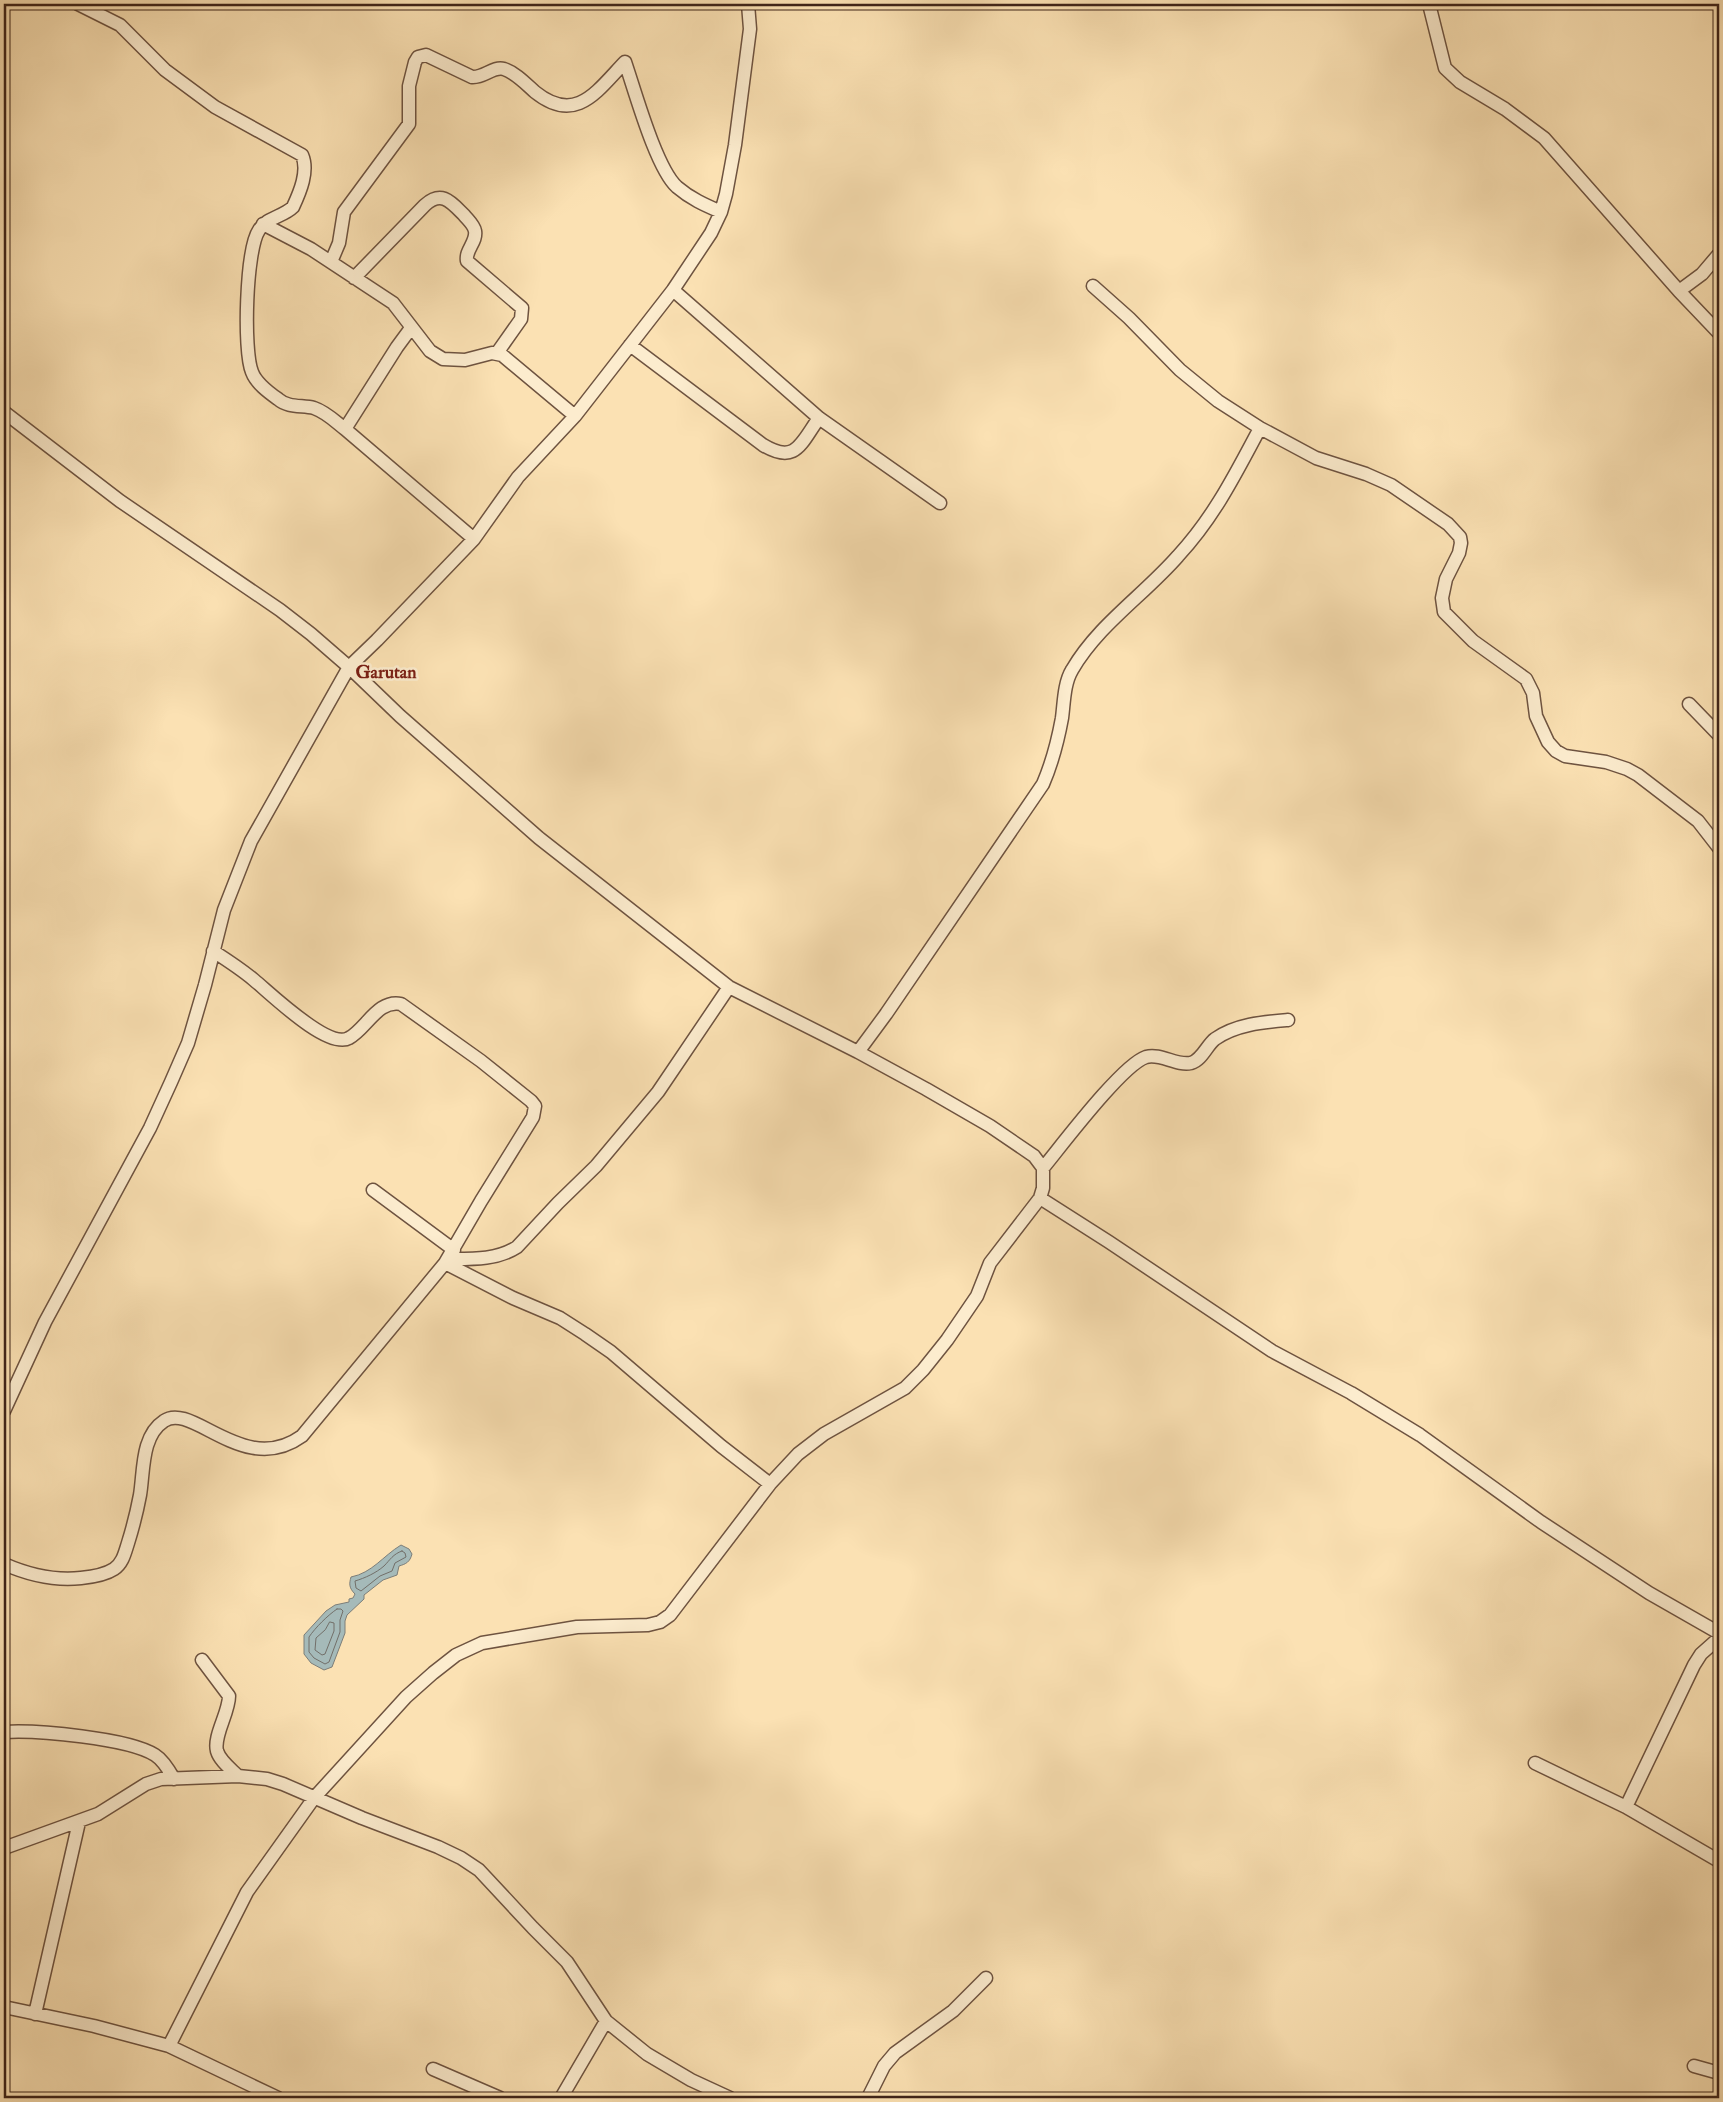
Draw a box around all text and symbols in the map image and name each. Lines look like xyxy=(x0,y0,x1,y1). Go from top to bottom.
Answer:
district label: Garutan xyxy=(355,661,417,684)

